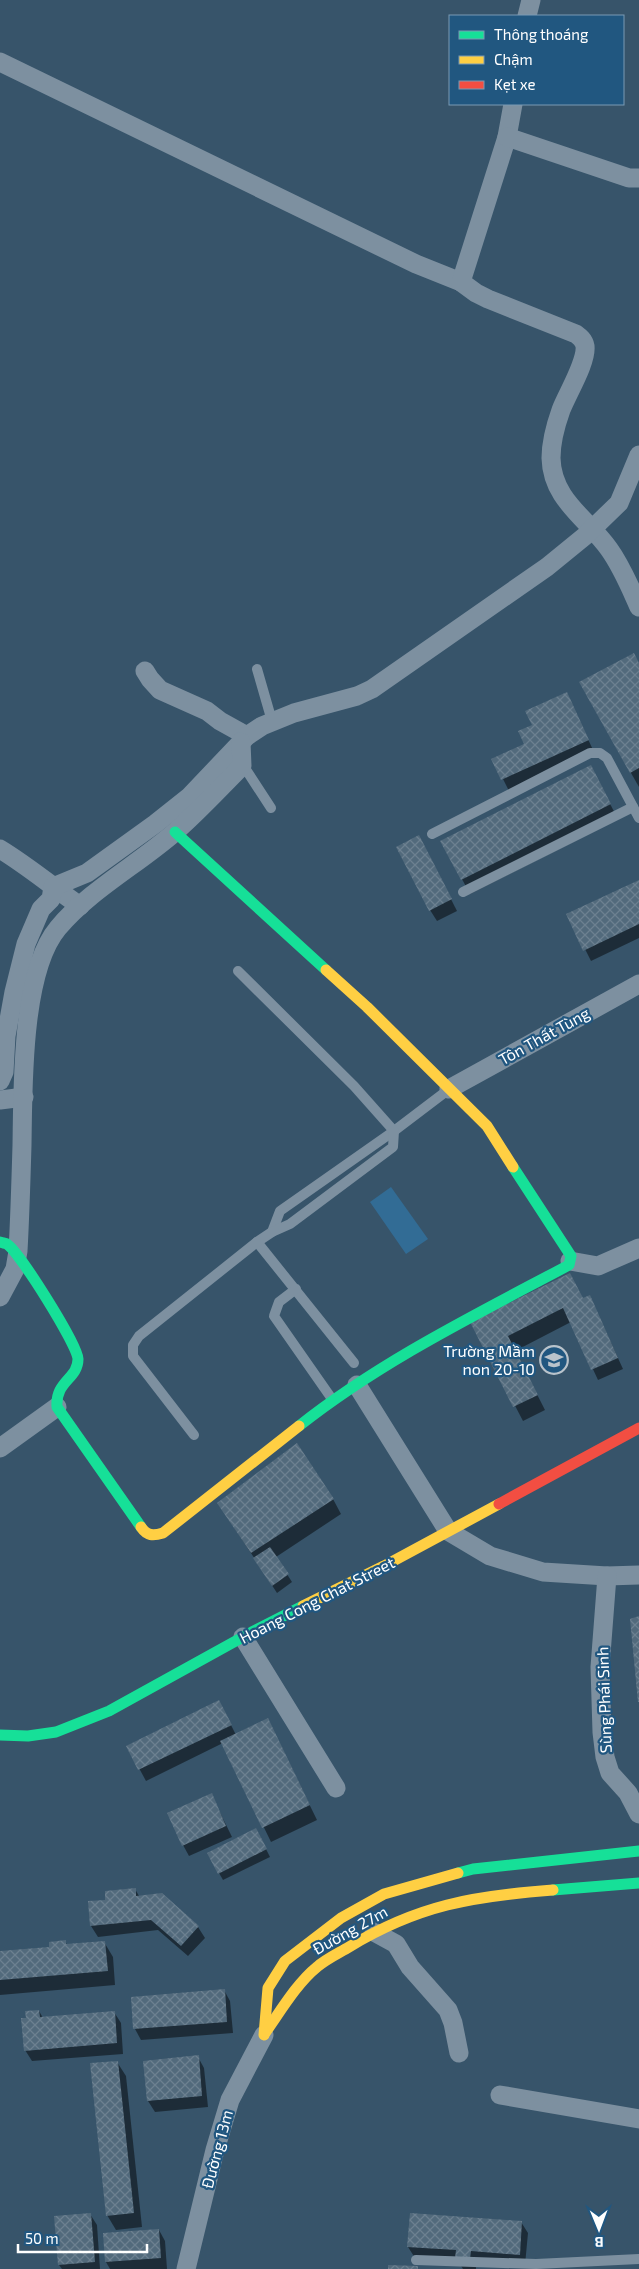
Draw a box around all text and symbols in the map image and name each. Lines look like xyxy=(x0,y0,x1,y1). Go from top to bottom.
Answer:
legend xyxy=(449,15,624,105)
text: Thông thoáng xyxy=(494,25,589,43)
text: Chậm xyxy=(494,50,533,68)
text: Kẹt xe xyxy=(494,75,536,93)
street label: Tôn Thất Tùng xyxy=(495,1003,593,1068)
place label: Trường Mầm non 20-10 xyxy=(443,1341,535,1378)
school or university icon: Trường Mầm non 20-10 xyxy=(539,1345,569,1375)
street label: Hoang Cong Chat Street xyxy=(236,1552,398,1647)
street label: Sùng Phái Sinh xyxy=(592,1646,615,1754)
street label: Đường 27m xyxy=(309,1901,390,1958)
street label: Đường 13m xyxy=(197,2107,236,2190)
north arrow xyxy=(574,2204,624,2254)
scale bar xyxy=(18,2222,146,2254)
text: 50 m xyxy=(25,2229,59,2247)
text: B xyxy=(595,2234,604,2251)

